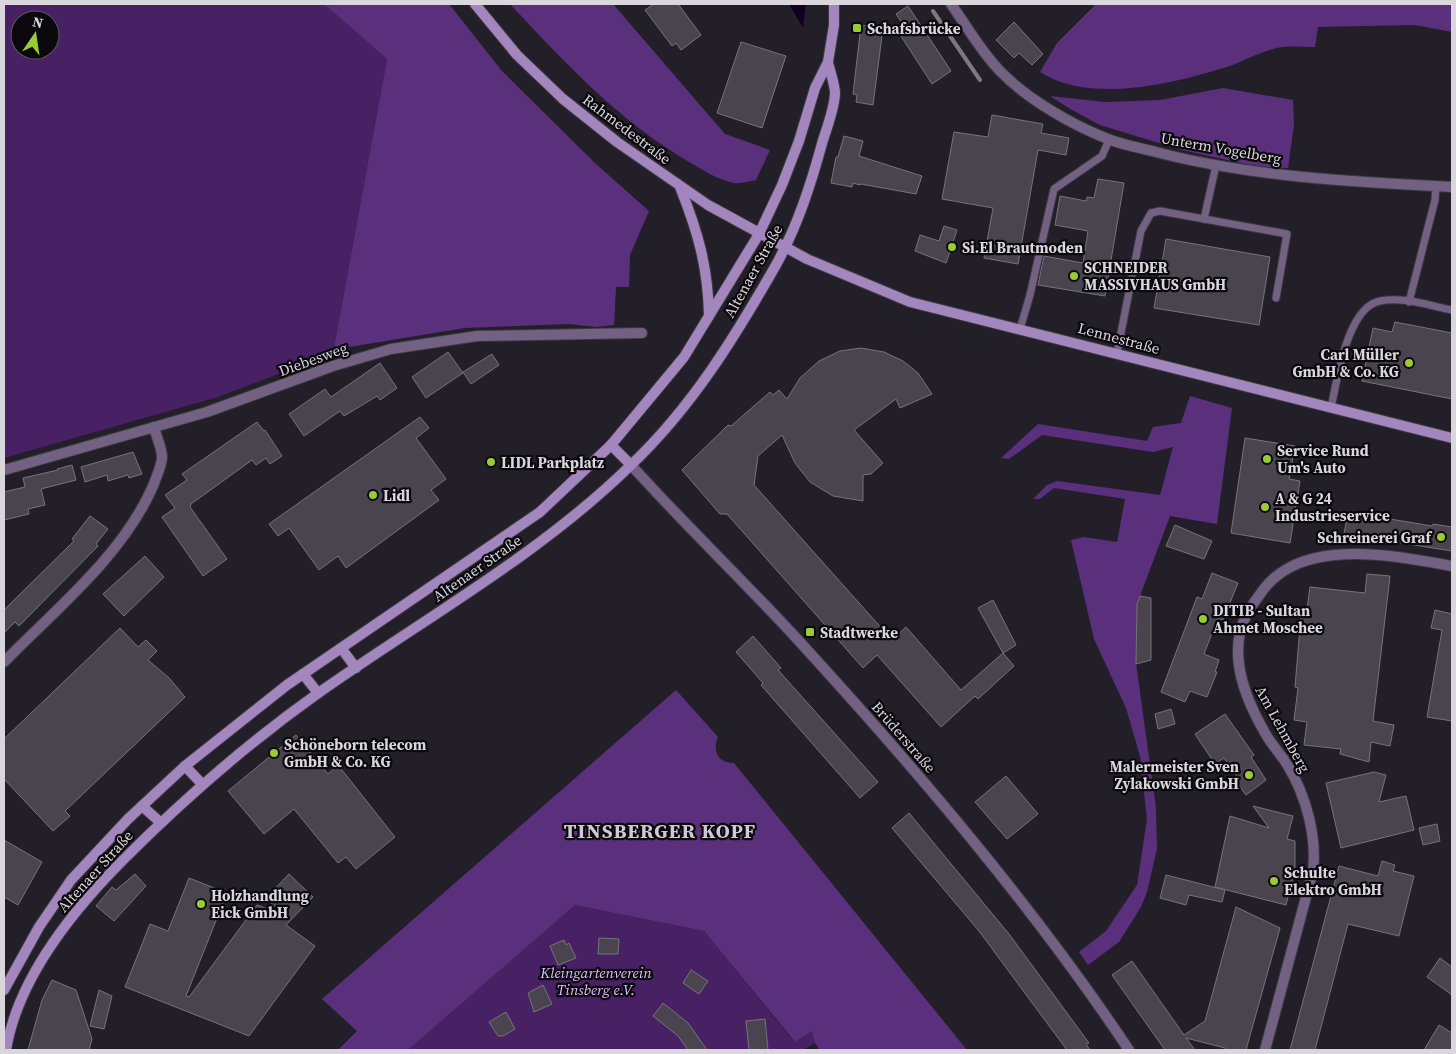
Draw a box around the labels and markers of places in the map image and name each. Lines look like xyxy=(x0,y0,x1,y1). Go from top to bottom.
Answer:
place label: Schafsbrücke xyxy=(867,18,961,39)
marker: Schafsbrücke xyxy=(851,22,863,34)
place label: Si.El Brautmoden xyxy=(962,237,1083,258)
marker: Si.El Brautmoden xyxy=(946,241,958,253)
place label: SCHNEIDER MASSIVHAUS GmbH xyxy=(1084,257,1226,295)
marker: SCHNEIDER MASSIVHAUS GmbH xyxy=(1068,270,1080,282)
place label: Carl Müller GmbH & Co. KG xyxy=(1292,344,1399,382)
marker: Carl Müller GmbH & Co. KG xyxy=(1403,357,1415,369)
place label: Service Rund Um's Auto xyxy=(1277,440,1369,478)
place label: LIDL Parkplatz xyxy=(501,452,604,473)
marker: Service Rund Um's Auto xyxy=(1261,453,1273,465)
marker: LIDL Parkplatz xyxy=(485,456,497,468)
place label: Lidl xyxy=(383,485,410,506)
place label: A & G 24 Industrieservice xyxy=(1275,488,1390,526)
marker: Lidl xyxy=(367,489,379,501)
marker: A & G 24 Industrieservice xyxy=(1259,501,1271,513)
place label: Schreinerei Graf xyxy=(1317,527,1433,548)
marker: Schreinerei Graf xyxy=(1435,531,1447,543)
place label: DITIB - Sultan Ahmet Moschee xyxy=(1213,600,1323,638)
marker: DITIB - Sultan Ahmet Moschee xyxy=(1197,613,1209,625)
place label: Stadtwerke xyxy=(820,622,898,643)
marker: Stadtwerke xyxy=(804,626,816,638)
place label: Schöneborn telecom GmbH & Co. KG xyxy=(284,734,427,772)
marker: Schöneborn telecom GmbH & Co. KG xyxy=(268,747,280,759)
place label: Malermeister Sven Zylakowski GmbH xyxy=(1110,756,1239,794)
marker: Malermeister Sven Zylakowski GmbH xyxy=(1243,769,1255,781)
place label: Schulte Elektro GmbH xyxy=(1284,862,1382,900)
marker: Schulte Elektro GmbH xyxy=(1268,875,1280,887)
place label: Holzhandlung Eick GmbH xyxy=(211,885,309,923)
marker: Holzhandlung Eick GmbH xyxy=(195,898,207,910)

